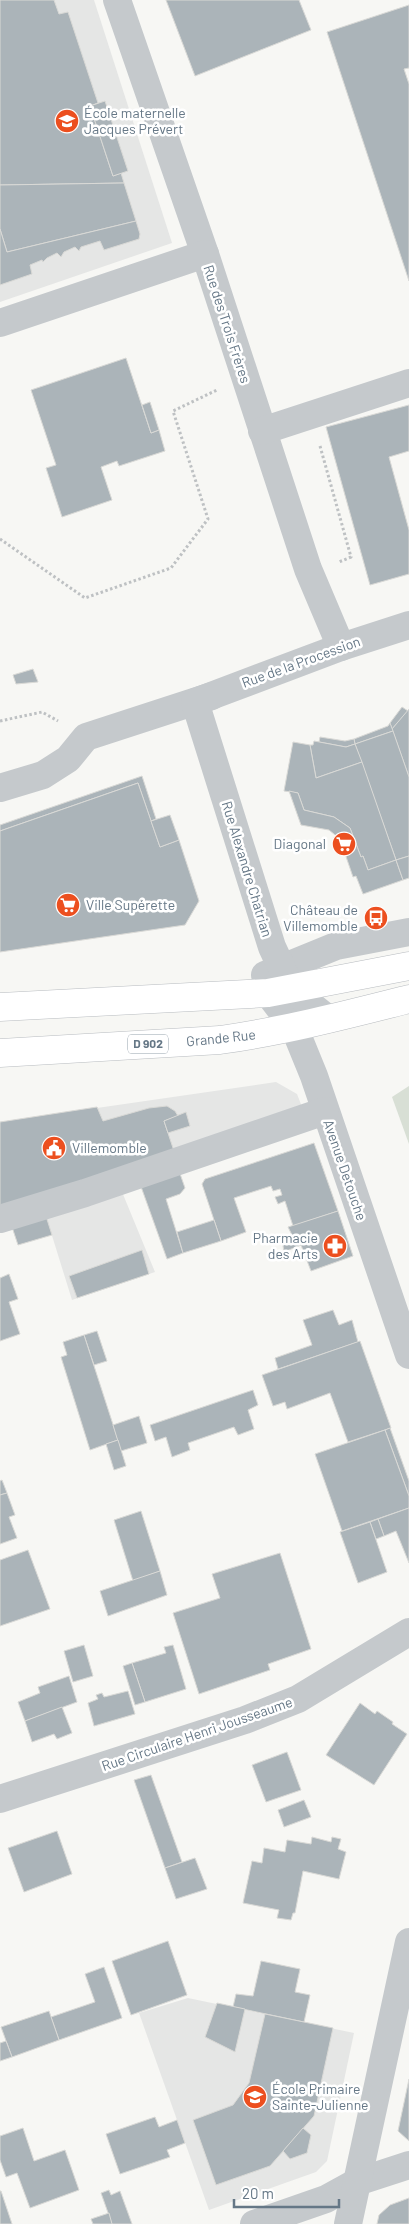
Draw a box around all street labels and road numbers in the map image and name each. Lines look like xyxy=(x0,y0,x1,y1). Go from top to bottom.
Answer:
street label: Rue des Trois Frères xyxy=(200,263,255,385)
street label: Rue de la Procession xyxy=(239,632,362,691)
street label: Rue Alexandre Chatrian xyxy=(219,799,276,939)
street label: Grande Rue xyxy=(185,1025,256,1050)
road number: D 902 xyxy=(128,1034,168,1054)
street label: Avenue Detouche xyxy=(320,1117,371,1222)
street label: Rue Circulaire Henri Jousseaume xyxy=(99,1693,294,1774)

